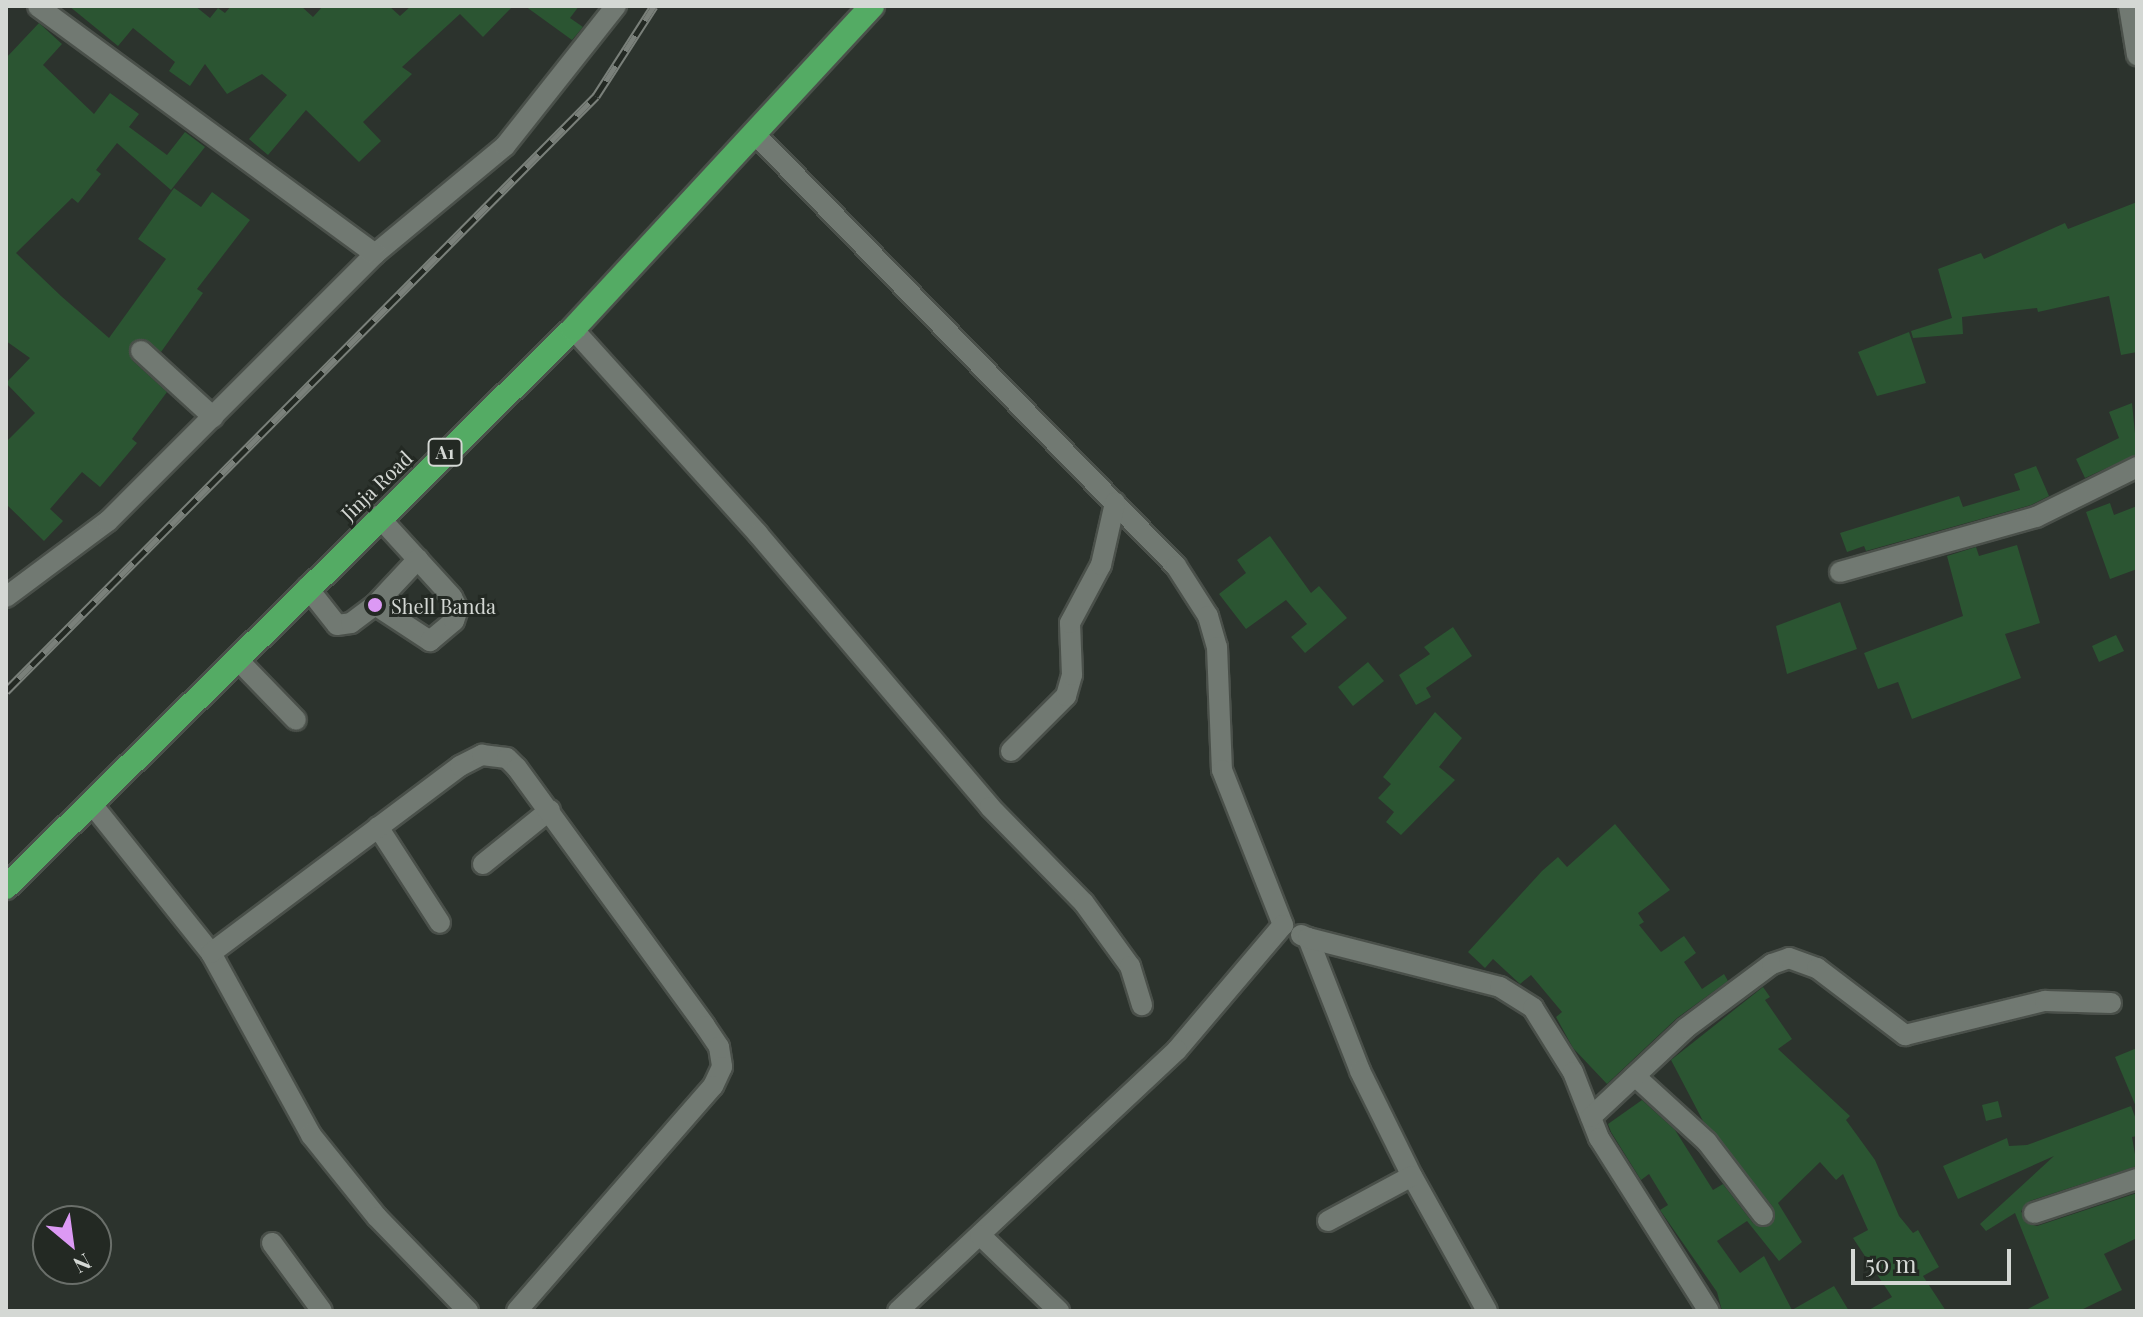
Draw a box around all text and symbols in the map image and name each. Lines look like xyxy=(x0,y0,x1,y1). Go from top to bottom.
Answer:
road number: A1 xyxy=(427,438,463,466)
street label: Jinja Road xyxy=(335,445,417,525)
place label: Shell Banda xyxy=(391,593,496,617)
marker: Shell Banda xyxy=(366,596,384,614)
north arrow xyxy=(32,1205,112,1285)
scale bar xyxy=(1855,1233,2015,1283)
text: N xyxy=(68,1247,97,1281)
text: 50 m xyxy=(1865,1247,1917,1279)

